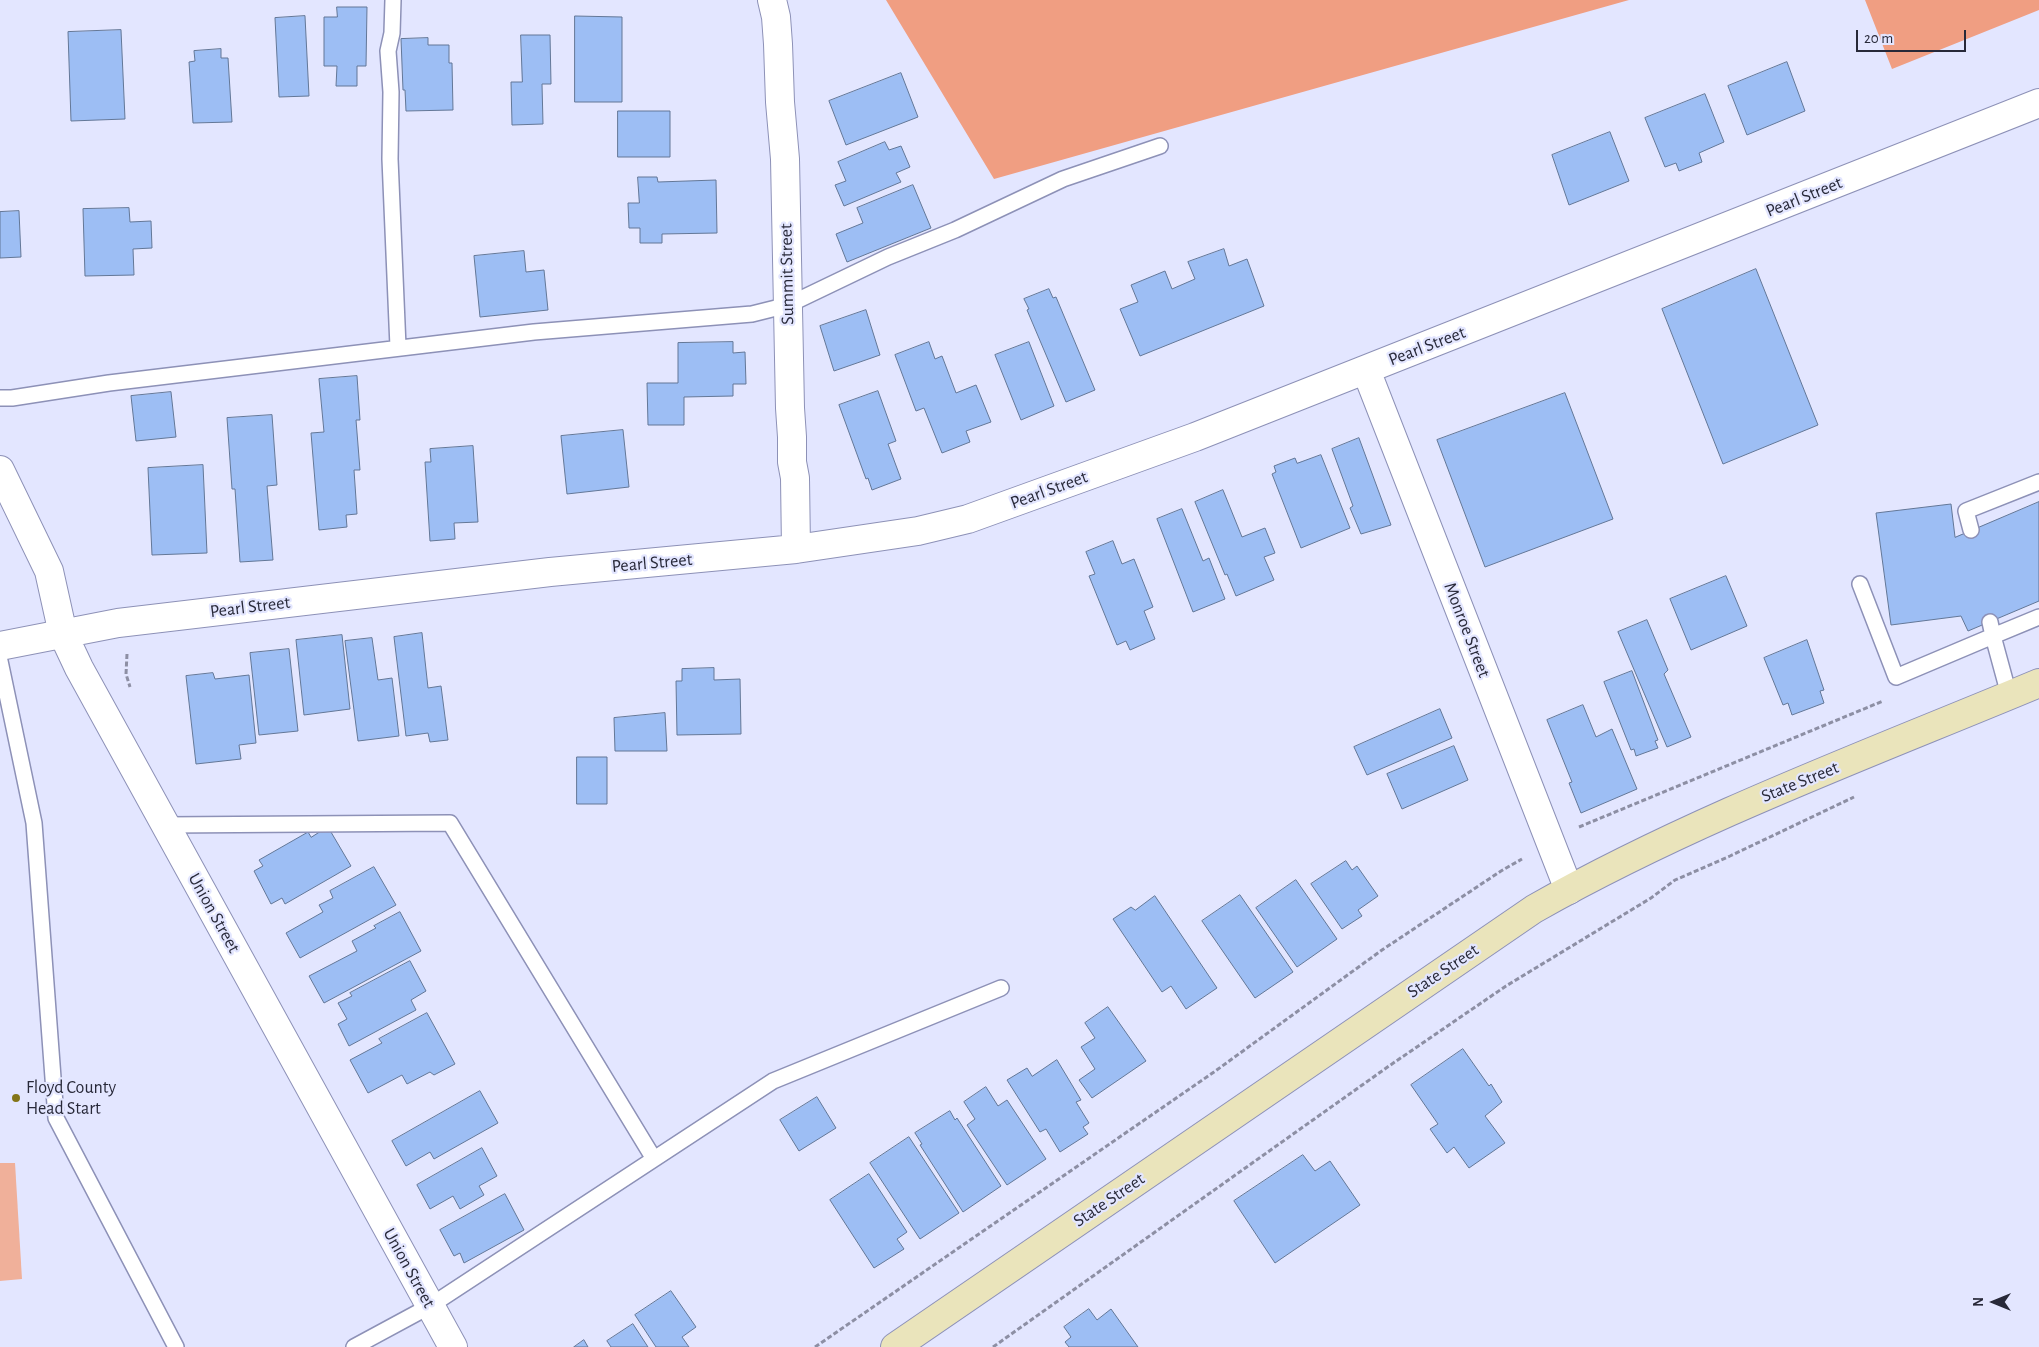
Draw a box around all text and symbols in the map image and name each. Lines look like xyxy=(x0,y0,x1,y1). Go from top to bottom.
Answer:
scale bar xyxy=(1859,20,1969,52)
text: 20 m xyxy=(1864,31,1893,46)
street label: Pearl Street xyxy=(1763,172,1845,222)
street label: Summit Street xyxy=(775,223,799,325)
street label: Pearl Street xyxy=(1385,321,1469,371)
street label: Pearl Street xyxy=(1007,466,1091,514)
street label: Pearl Street xyxy=(611,549,693,577)
street label: Monroe Street xyxy=(1439,580,1495,680)
street label: Pearl Street xyxy=(209,591,291,623)
street label: State Street xyxy=(1758,757,1842,807)
street label: Union Street xyxy=(183,869,245,957)
street label: State Street xyxy=(1403,939,1483,1003)
place label: Floyd County Head Start xyxy=(26,1077,116,1120)
marker: Floyd County Head Start xyxy=(10,1092,22,1104)
street label: State Street xyxy=(1069,1168,1149,1232)
street label: Union Street xyxy=(378,1224,440,1312)
north arrow xyxy=(1969,1277,2019,1327)
text: N xyxy=(1972,1297,1986,1307)

